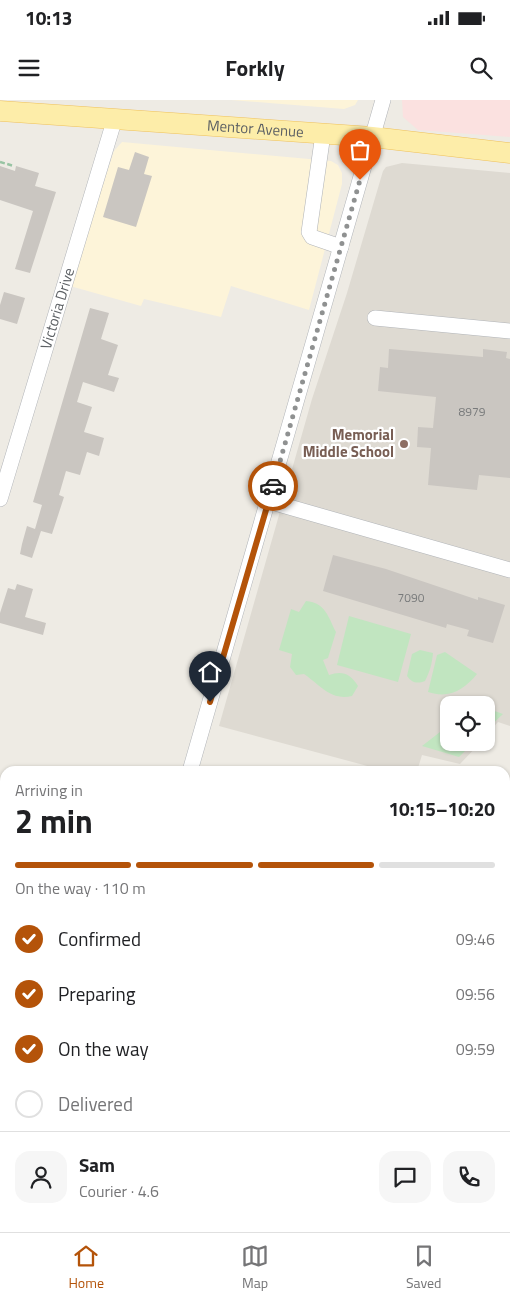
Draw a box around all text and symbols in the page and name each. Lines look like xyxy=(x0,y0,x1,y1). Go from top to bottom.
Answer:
text: 10:13 xyxy=(25,3,72,32)
text: Forkly xyxy=(225,51,285,85)
icon: menu xyxy=(15,54,43,82)
icon: search xyxy=(467,54,495,82)
street label: Mentor Avenue xyxy=(206,114,304,143)
pin xyxy=(339,129,381,180)
icon: bag xyxy=(346,136,374,164)
street label: Victoria Drive xyxy=(34,265,80,352)
house number: 8979 xyxy=(459,402,486,421)
place label: Memorial Middle School xyxy=(303,423,394,463)
marker: Memorial Middle School xyxy=(398,438,410,450)
courier xyxy=(248,461,298,511)
icon: car xyxy=(259,472,287,500)
house number: 7090 xyxy=(398,588,425,607)
pin xyxy=(189,651,231,702)
icon: home xyxy=(196,658,224,686)
map controls xyxy=(440,696,495,751)
button: locate xyxy=(440,696,495,751)
text: Arriving in xyxy=(15,778,83,802)
text: 10:15–10:20 xyxy=(388,794,495,823)
text: 2 min xyxy=(15,797,93,845)
text: On the way · 110 m xyxy=(15,876,146,900)
text: Confirmed xyxy=(58,924,141,953)
icon: check xyxy=(15,925,43,953)
text: 09:46 xyxy=(456,927,495,951)
text: Preparing xyxy=(58,979,135,1008)
icon: check xyxy=(15,980,43,1008)
text: 09:56 xyxy=(456,982,495,1006)
text: On the way xyxy=(58,1034,149,1063)
icon: check xyxy=(15,1035,43,1063)
text: 09:59 xyxy=(456,1037,495,1061)
text: Delivered xyxy=(58,1089,133,1118)
text: Sam xyxy=(79,1150,115,1179)
button: person xyxy=(15,1151,67,1203)
button: chat xyxy=(379,1151,431,1203)
button: phone xyxy=(443,1151,495,1203)
text: Courier · 4.6 xyxy=(79,1179,159,1203)
tab: Home xyxy=(68,1242,104,1293)
tab: Map xyxy=(241,1242,269,1293)
tab: Saved xyxy=(406,1242,442,1293)

